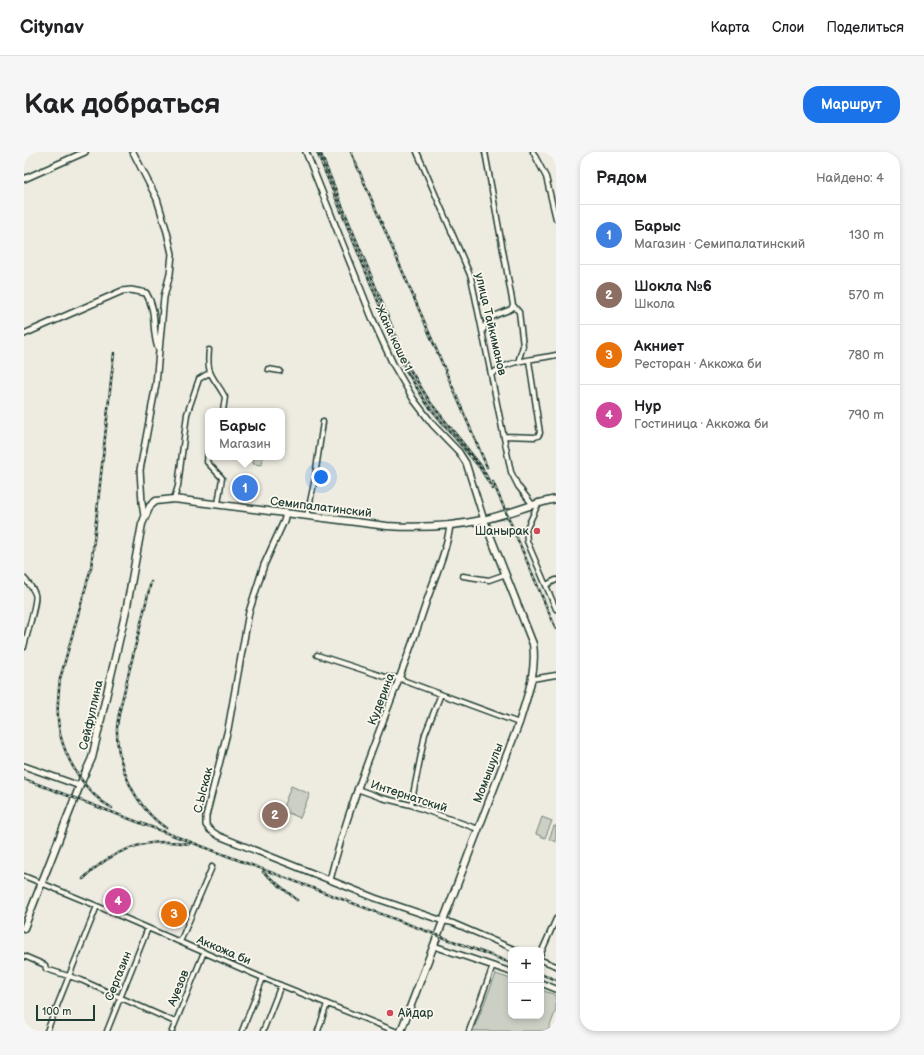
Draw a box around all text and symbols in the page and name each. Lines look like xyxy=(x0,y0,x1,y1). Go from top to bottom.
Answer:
text: Citynav xyxy=(20,16,84,39)
text: Карта xyxy=(710,19,750,36)
text: Слои xyxy=(772,19,804,36)
text: Поделиться xyxy=(826,19,904,36)
button: Маршрут xyxy=(803,86,900,123)
text: Как добраться xyxy=(24,88,221,121)
text: Рядом xyxy=(596,168,647,188)
text: Найдено: 4 xyxy=(816,170,884,186)
text: Барыс xyxy=(634,217,681,236)
text: 1 xyxy=(606,227,612,243)
text: 130 m xyxy=(849,227,884,243)
text: Магазин · Семипалатинский xyxy=(634,236,805,252)
street label: улица Тайкиманов xyxy=(471,271,510,378)
text: Шокла №6 xyxy=(634,277,712,296)
text: 2 xyxy=(605,287,613,303)
text: 570 m xyxy=(848,287,884,303)
text: Школа xyxy=(634,296,675,312)
street label: Жана коше 1 xyxy=(372,303,415,374)
text: Акниет xyxy=(634,337,684,356)
text: 3 xyxy=(605,347,613,363)
text: 780 m xyxy=(848,347,884,363)
text: Ресторан · Аккожа би xyxy=(634,356,762,372)
text: Нур xyxy=(634,397,662,416)
text: 4 xyxy=(605,407,613,423)
text: 790 m xyxy=(848,407,884,423)
popup xyxy=(205,408,285,460)
text: Гостиница · Аккожа би xyxy=(634,416,769,432)
text: Барыс xyxy=(219,417,266,436)
text: Магазин xyxy=(219,436,271,452)
your location xyxy=(311,467,331,487)
pin: 1 xyxy=(232,473,258,503)
street label: Семипалатинский xyxy=(269,494,373,521)
place label: Шанырак xyxy=(475,524,530,539)
marker: Шанырак xyxy=(532,526,542,536)
street label: Кудерина xyxy=(365,671,398,727)
street label: Сейфуллина xyxy=(76,679,107,752)
street label: Момышулы xyxy=(470,741,507,805)
street label: С.Ыскак xyxy=(191,765,217,815)
street label: Интернатский xyxy=(369,777,449,816)
pin: 2 xyxy=(262,800,288,830)
pin: 4 xyxy=(105,886,131,916)
pin: 3 xyxy=(161,899,187,929)
street label: Аккожа би xyxy=(193,932,253,969)
map controls xyxy=(508,947,544,1019)
button: + xyxy=(508,947,544,983)
street label: Сергазин xyxy=(102,949,135,1003)
street label: Ауезов xyxy=(164,967,193,1009)
button: − xyxy=(508,983,544,1019)
scale bar xyxy=(36,1003,95,1022)
text: 100 m xyxy=(42,1005,71,1018)
place label: Айдар xyxy=(397,1006,434,1021)
marker: Айдар xyxy=(385,1008,395,1018)

